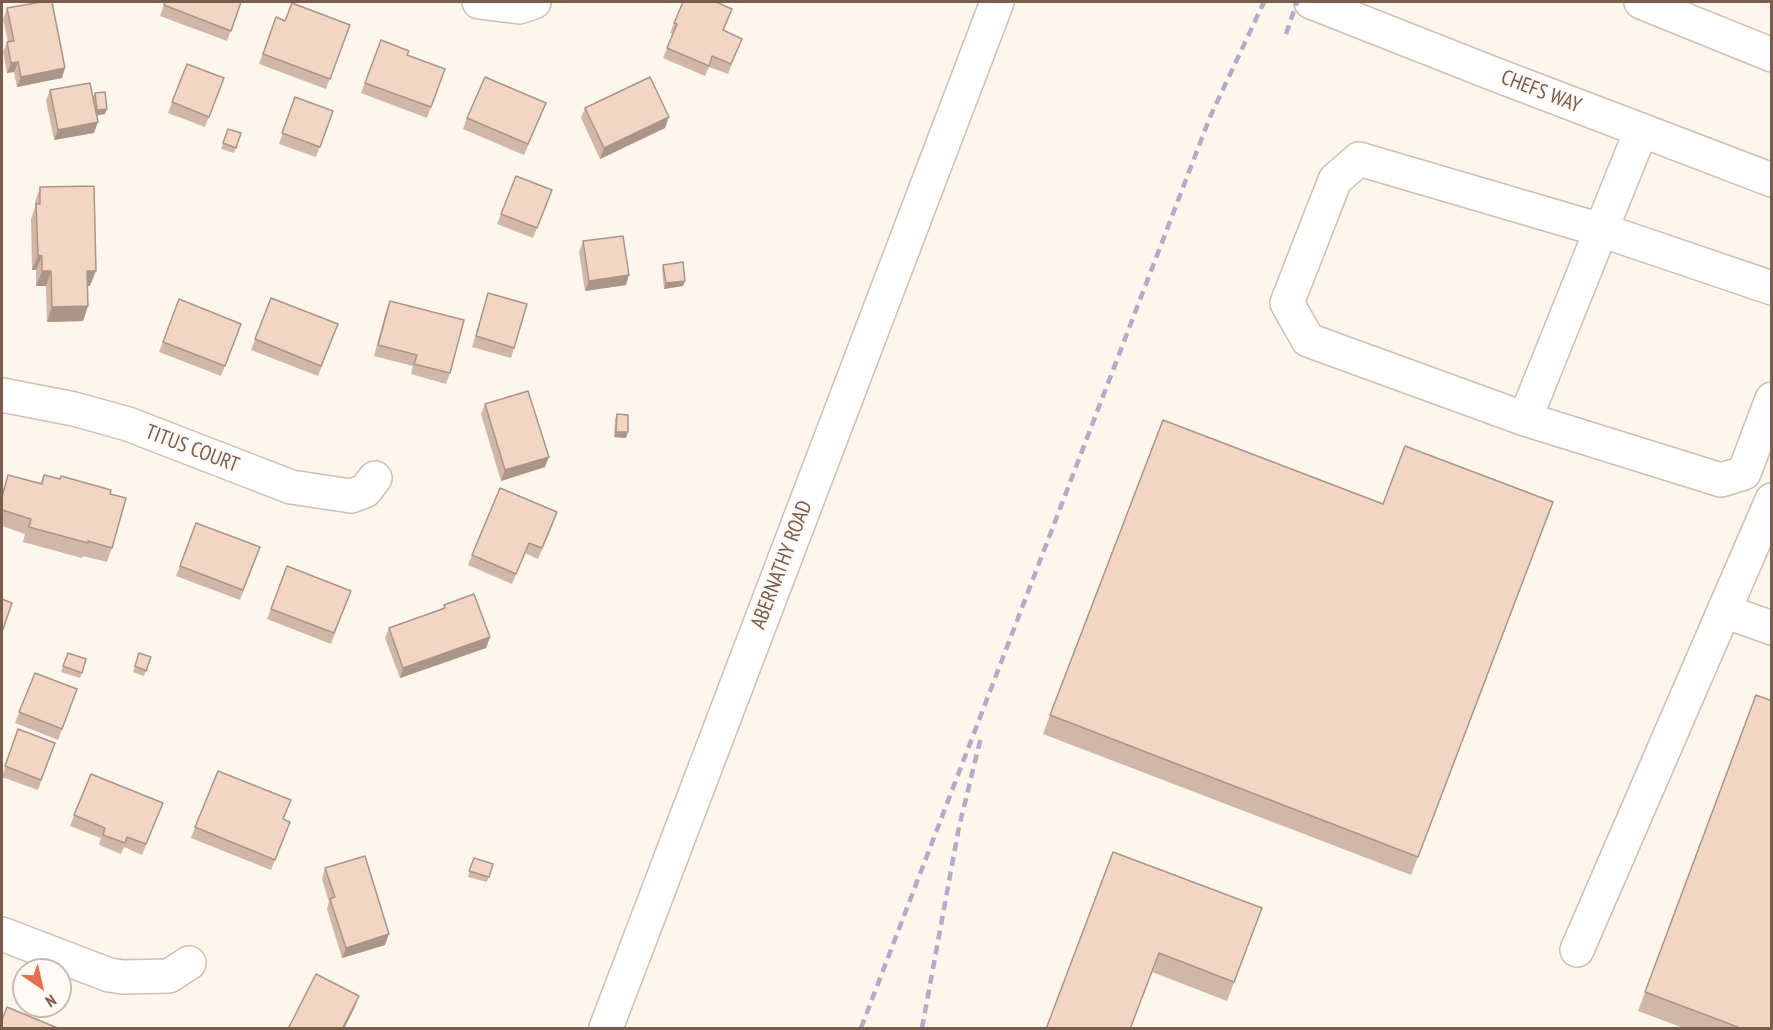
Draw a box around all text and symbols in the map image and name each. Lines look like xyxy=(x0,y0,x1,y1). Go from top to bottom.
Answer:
street label: CHEFS WAY xyxy=(1497,65,1585,119)
street label: TITUS COURT xyxy=(142,420,242,478)
street label: ABERNATHY ROAD xyxy=(746,497,818,633)
north arrow xyxy=(12,958,72,1018)
text: N xyxy=(42,991,60,1012)

